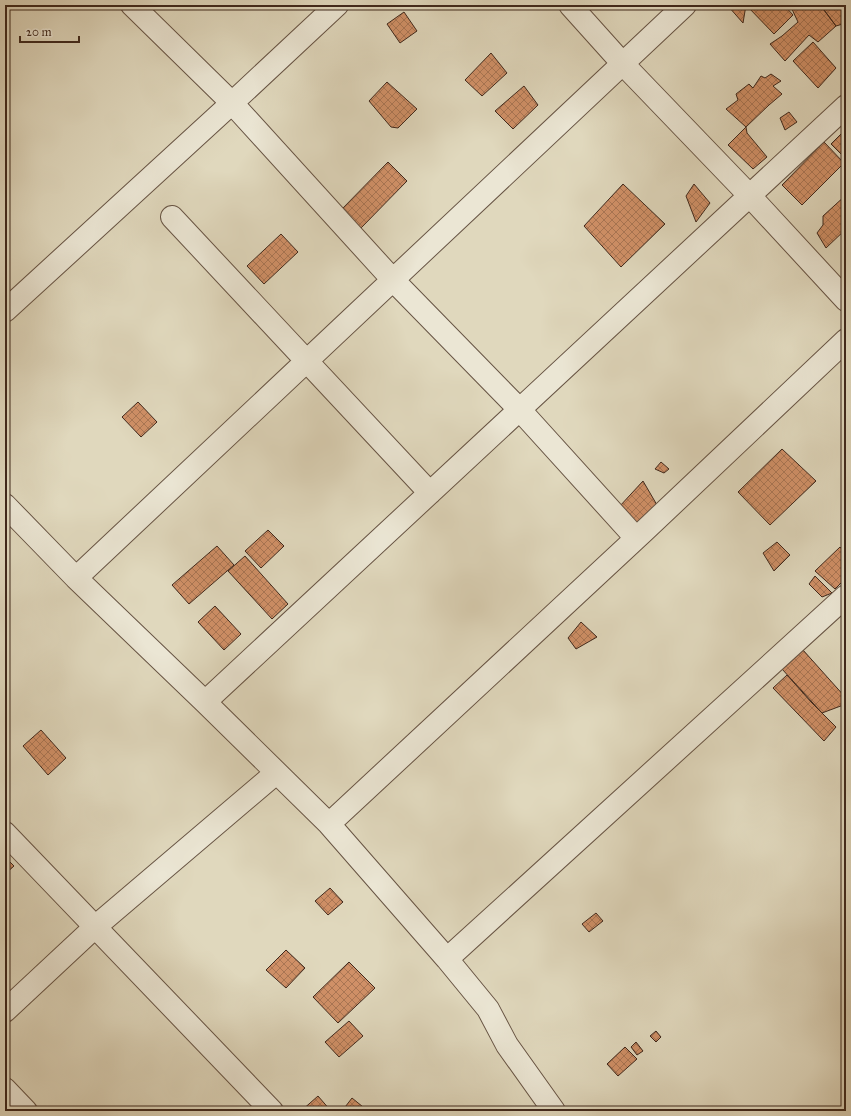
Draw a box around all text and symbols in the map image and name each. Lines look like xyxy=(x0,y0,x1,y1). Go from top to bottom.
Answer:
scale bar xyxy=(20,18,79,44)
text: 20 m xyxy=(26,25,52,39)

